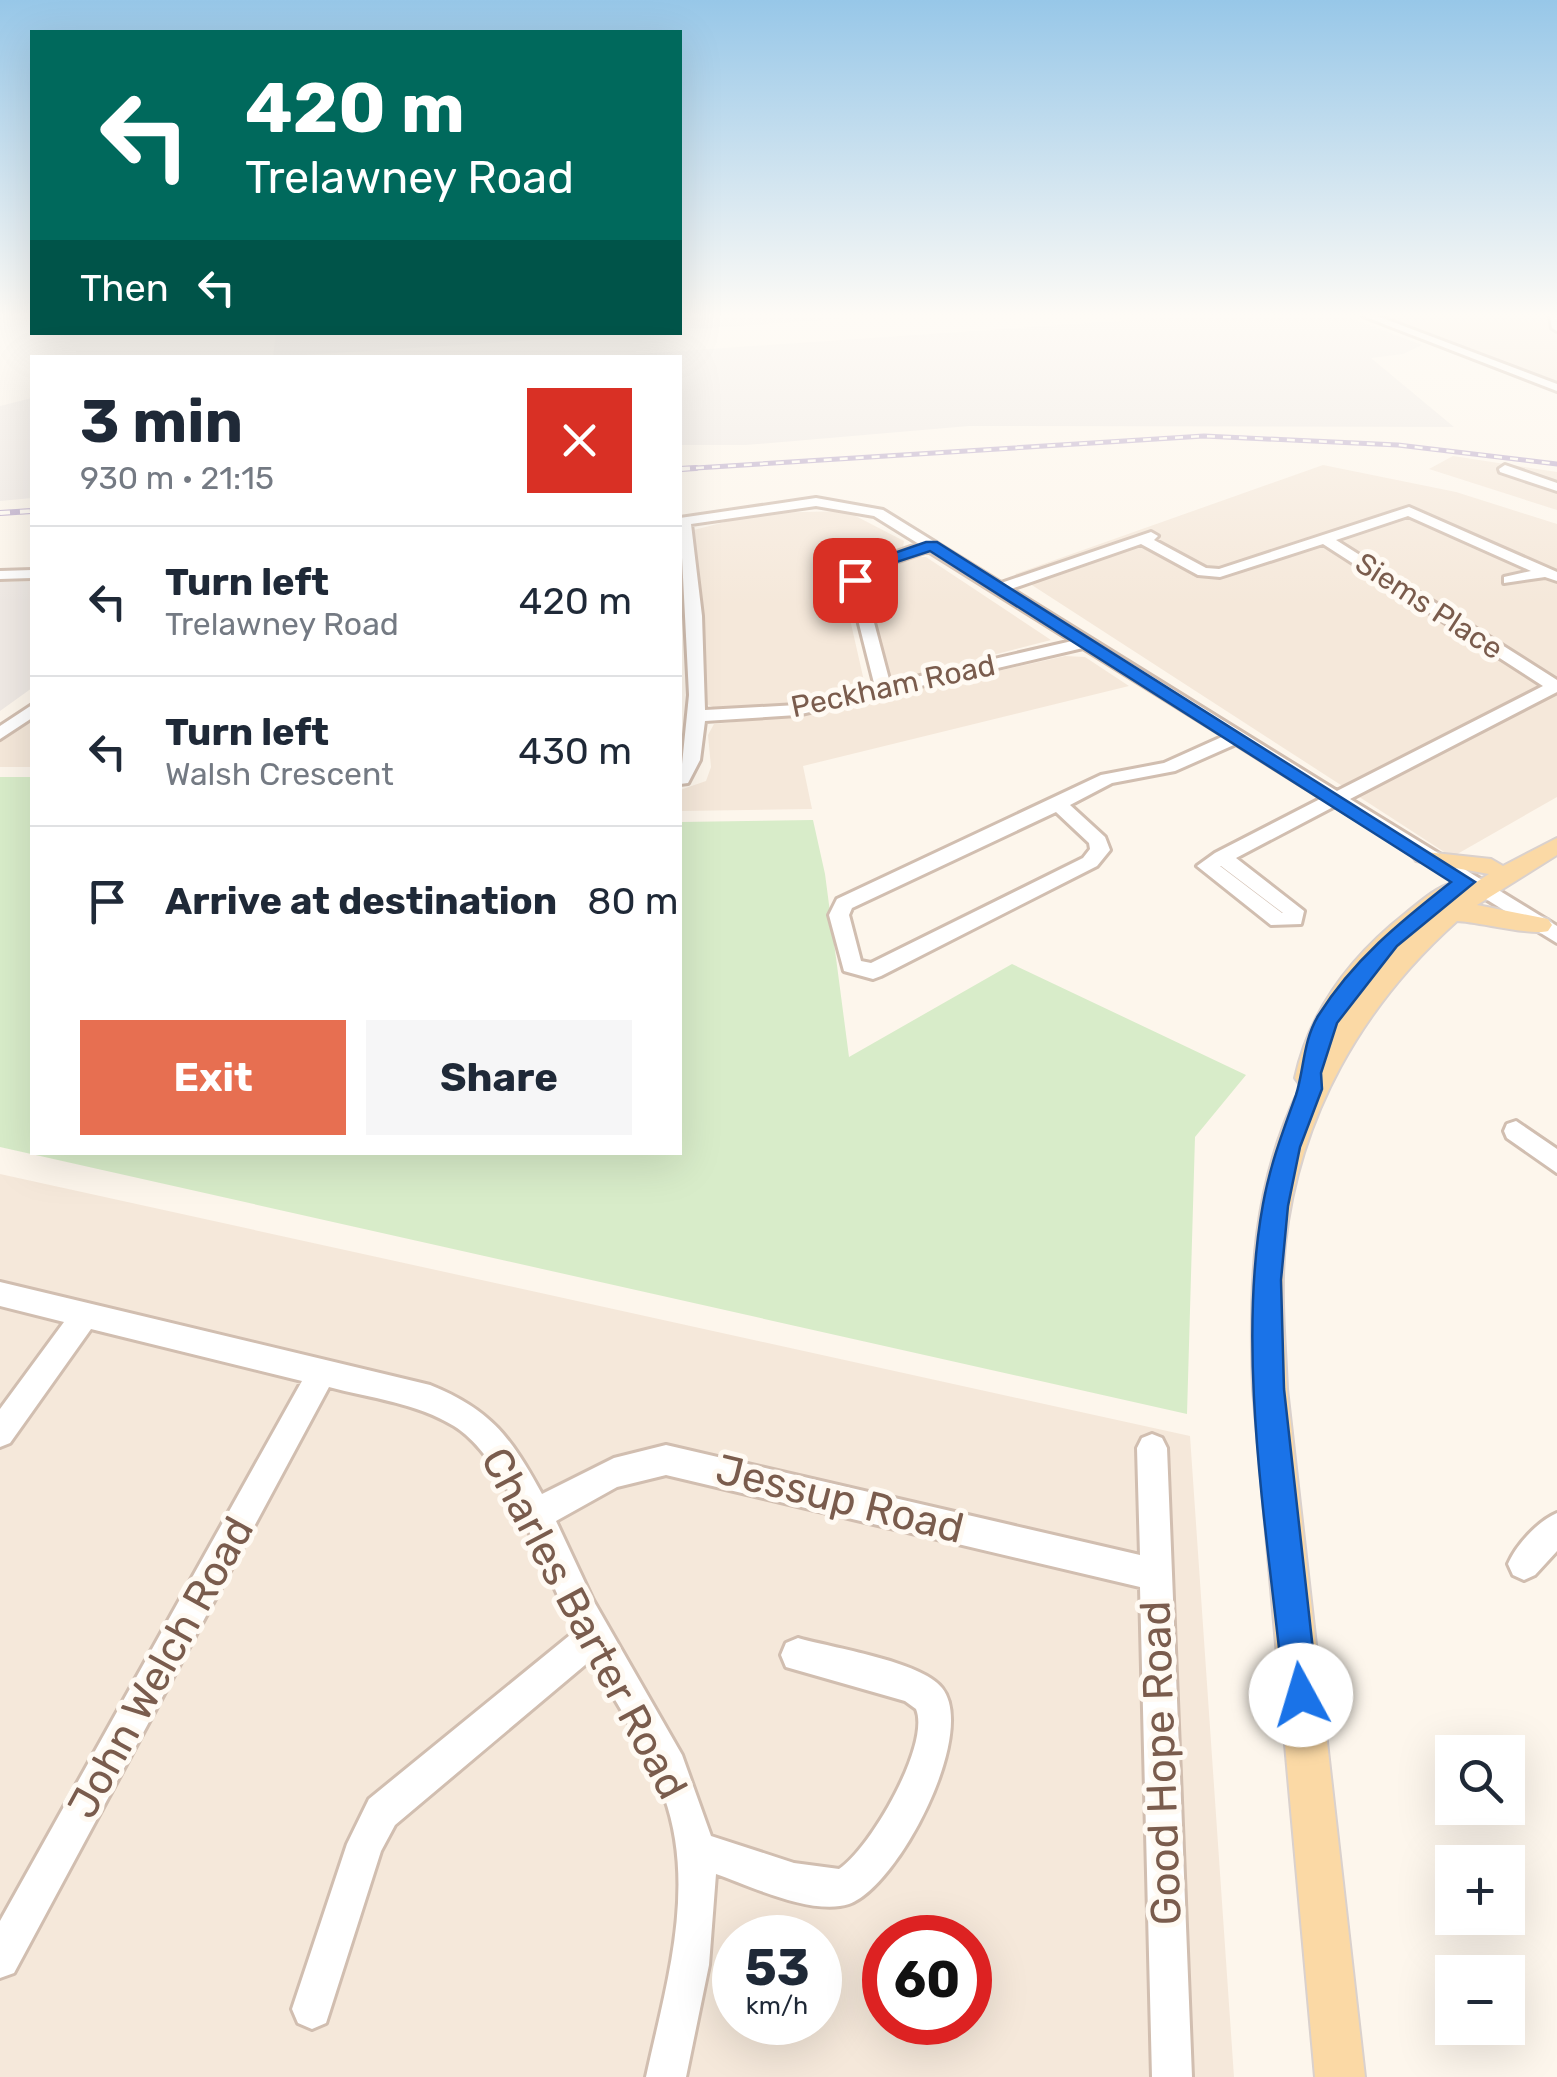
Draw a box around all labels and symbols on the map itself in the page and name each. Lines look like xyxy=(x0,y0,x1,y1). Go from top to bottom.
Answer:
pin xyxy=(813,538,898,623)
street label: Siems Place xyxy=(1349,545,1509,667)
street label: Peckham Road xyxy=(788,647,998,725)
street label: Charles Barter Road xyxy=(470,1440,698,1807)
street label: Jessup Road xyxy=(711,1444,969,1554)
street label: John Welch Road xyxy=(57,1508,264,1827)
street label: Good Hope Road xyxy=(1130,1600,1192,1926)
position arrow xyxy=(1249,1643,1353,1747)
speed limit sign: 60 xyxy=(862,1915,992,2045)

